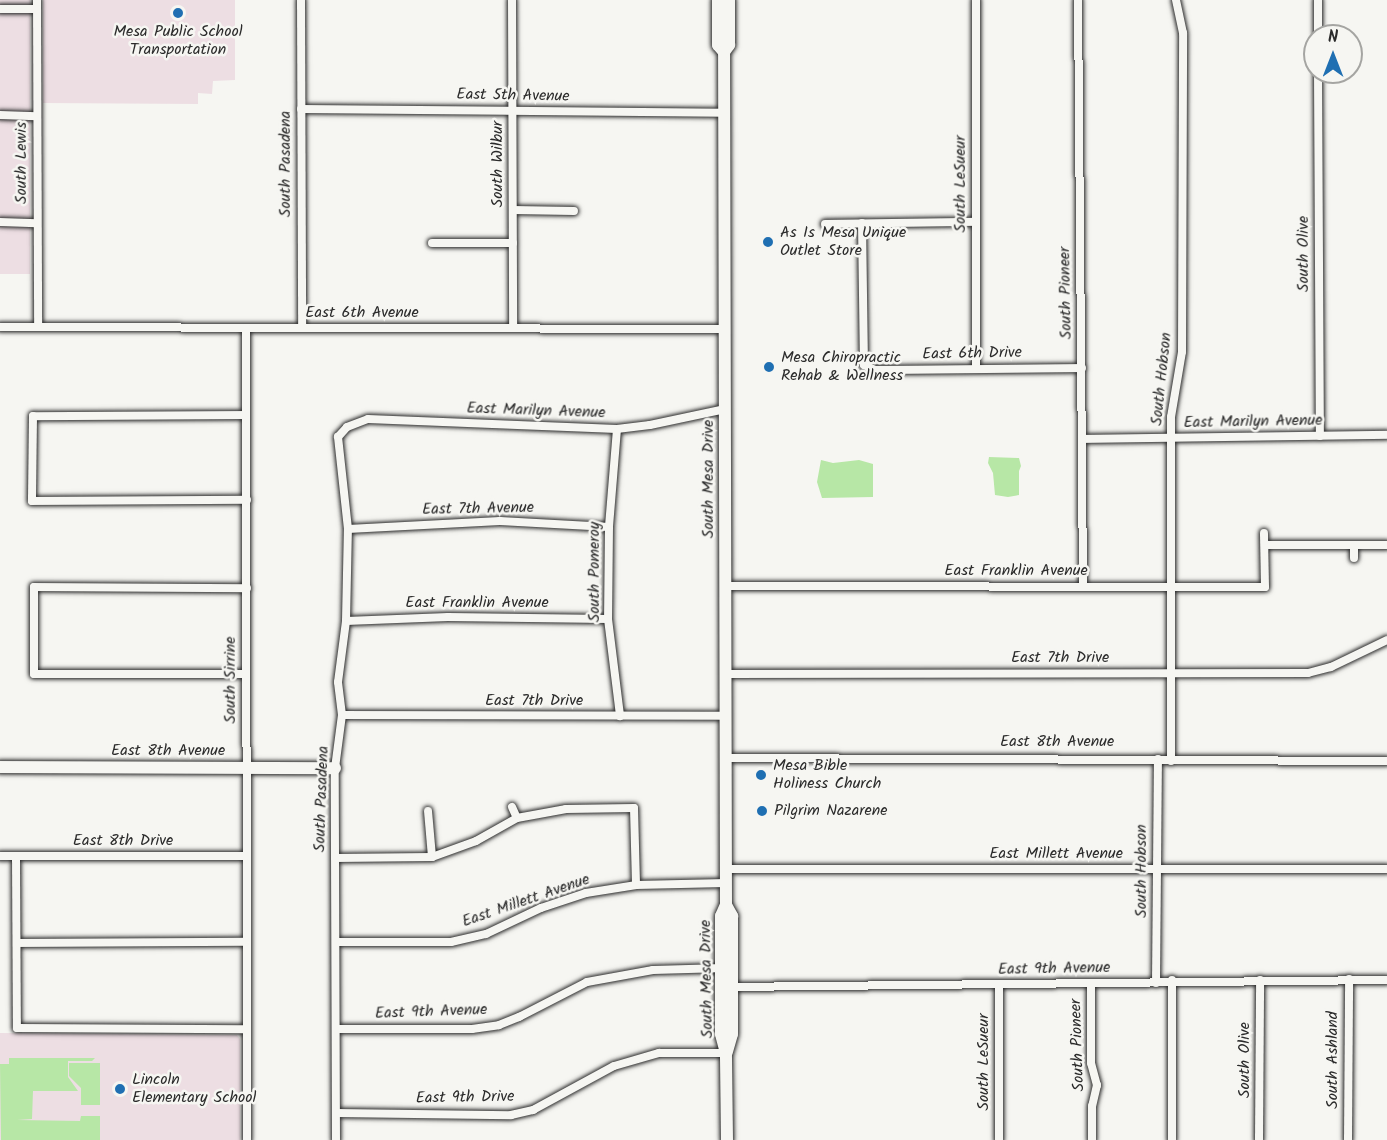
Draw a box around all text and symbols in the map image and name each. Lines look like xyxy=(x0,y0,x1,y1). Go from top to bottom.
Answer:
marker: Mesa Public School Transportation xyxy=(171,6,185,20)
place label: Mesa Public School Transportation xyxy=(113,22,243,60)
north arrow xyxy=(1303,24,1363,84)
text: N xyxy=(1328,25,1338,50)
street label: East 5th Avenue xyxy=(456,85,570,107)
street label: South Pasadena xyxy=(276,111,296,217)
street label: South Wilbur xyxy=(488,121,508,207)
street label: South Lewis xyxy=(12,122,32,204)
street label: South LeSueur xyxy=(951,136,971,232)
street label: South Olive xyxy=(1294,216,1314,292)
place label: As Is Mesa Unique Outlet Store xyxy=(780,223,906,261)
marker: As Is Mesa Unique Outlet Store xyxy=(761,235,775,249)
street label: South Pioneer xyxy=(1056,247,1076,339)
street label: East 6th Avenue xyxy=(305,303,419,323)
street label: South Hobson xyxy=(1148,331,1176,427)
street label: East 6th Drive xyxy=(922,344,1022,364)
place label: Mesa Chiropractic Rehab & Wellness xyxy=(781,348,903,386)
marker: Mesa Chiropractic Rehab & Wellness xyxy=(762,360,776,374)
street label: East Marilyn Avenue xyxy=(466,399,606,423)
street label: East Marilyn Avenue xyxy=(1183,411,1323,433)
street label: South Mesa Drive xyxy=(699,420,719,538)
street label: East 7th Avenue xyxy=(422,498,534,520)
street label: South Pomeroy xyxy=(585,522,605,622)
street label: East Franklin Avenue xyxy=(944,561,1088,581)
street label: East Franklin Avenue xyxy=(405,593,549,613)
street label: South Sirrine xyxy=(221,636,241,724)
street label: East 7th Drive xyxy=(1011,648,1109,668)
street label: East 7th Drive xyxy=(485,691,583,711)
street label: East 8th Avenue xyxy=(1000,732,1114,752)
street label: East 8th Avenue xyxy=(111,741,225,761)
street label: South Pasadena xyxy=(311,746,333,852)
place label: Mesa Bible Holiness Church xyxy=(773,756,881,794)
marker: Mesa Bible Holiness Church xyxy=(754,768,768,782)
place label: Pilgrim Nazarene xyxy=(774,801,887,821)
marker: Pilgrim Nazarene xyxy=(755,804,769,818)
street label: South Hobson xyxy=(1132,824,1152,918)
street label: East 8th Drive xyxy=(73,831,173,851)
street label: East Millett Avenue xyxy=(989,844,1123,864)
street label: East Millett Avenue xyxy=(460,870,592,932)
street label: South Mesa Drive xyxy=(696,920,718,1038)
street label: East 9th Avenue xyxy=(998,958,1110,980)
street label: South Pioneer xyxy=(1067,998,1089,1092)
street label: East 9th Avenue xyxy=(375,1000,487,1024)
street label: South Ashland xyxy=(1323,1011,1343,1109)
street label: South LeSueur xyxy=(974,1014,994,1110)
street label: South Olive xyxy=(1235,1022,1255,1098)
place label: Lincoln Elementary School xyxy=(132,1070,256,1108)
marker: Lincoln Elementary School xyxy=(113,1082,127,1096)
street label: East 9th Drive xyxy=(416,1088,514,1108)

